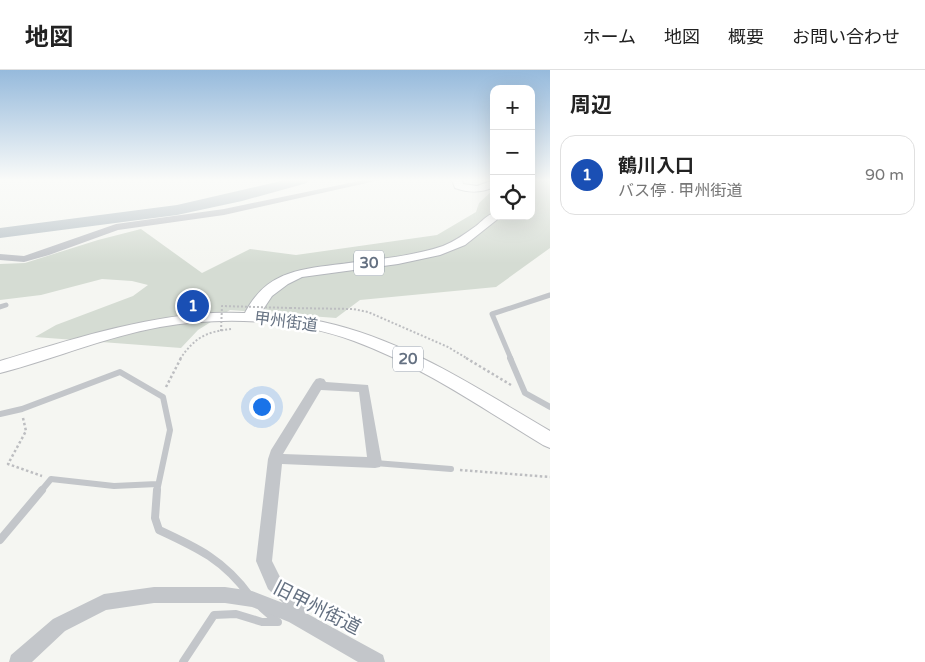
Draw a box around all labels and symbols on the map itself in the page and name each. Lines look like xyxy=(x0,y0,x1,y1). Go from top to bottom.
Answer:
road number: 30 xyxy=(354,250,384,276)
pin: 1 xyxy=(177,287,209,325)
street label: 甲州街道 xyxy=(253,308,319,336)
road number: 20 xyxy=(393,346,423,372)
your location xyxy=(249,394,275,420)
street label: 旧甲州街道 xyxy=(270,577,364,639)

